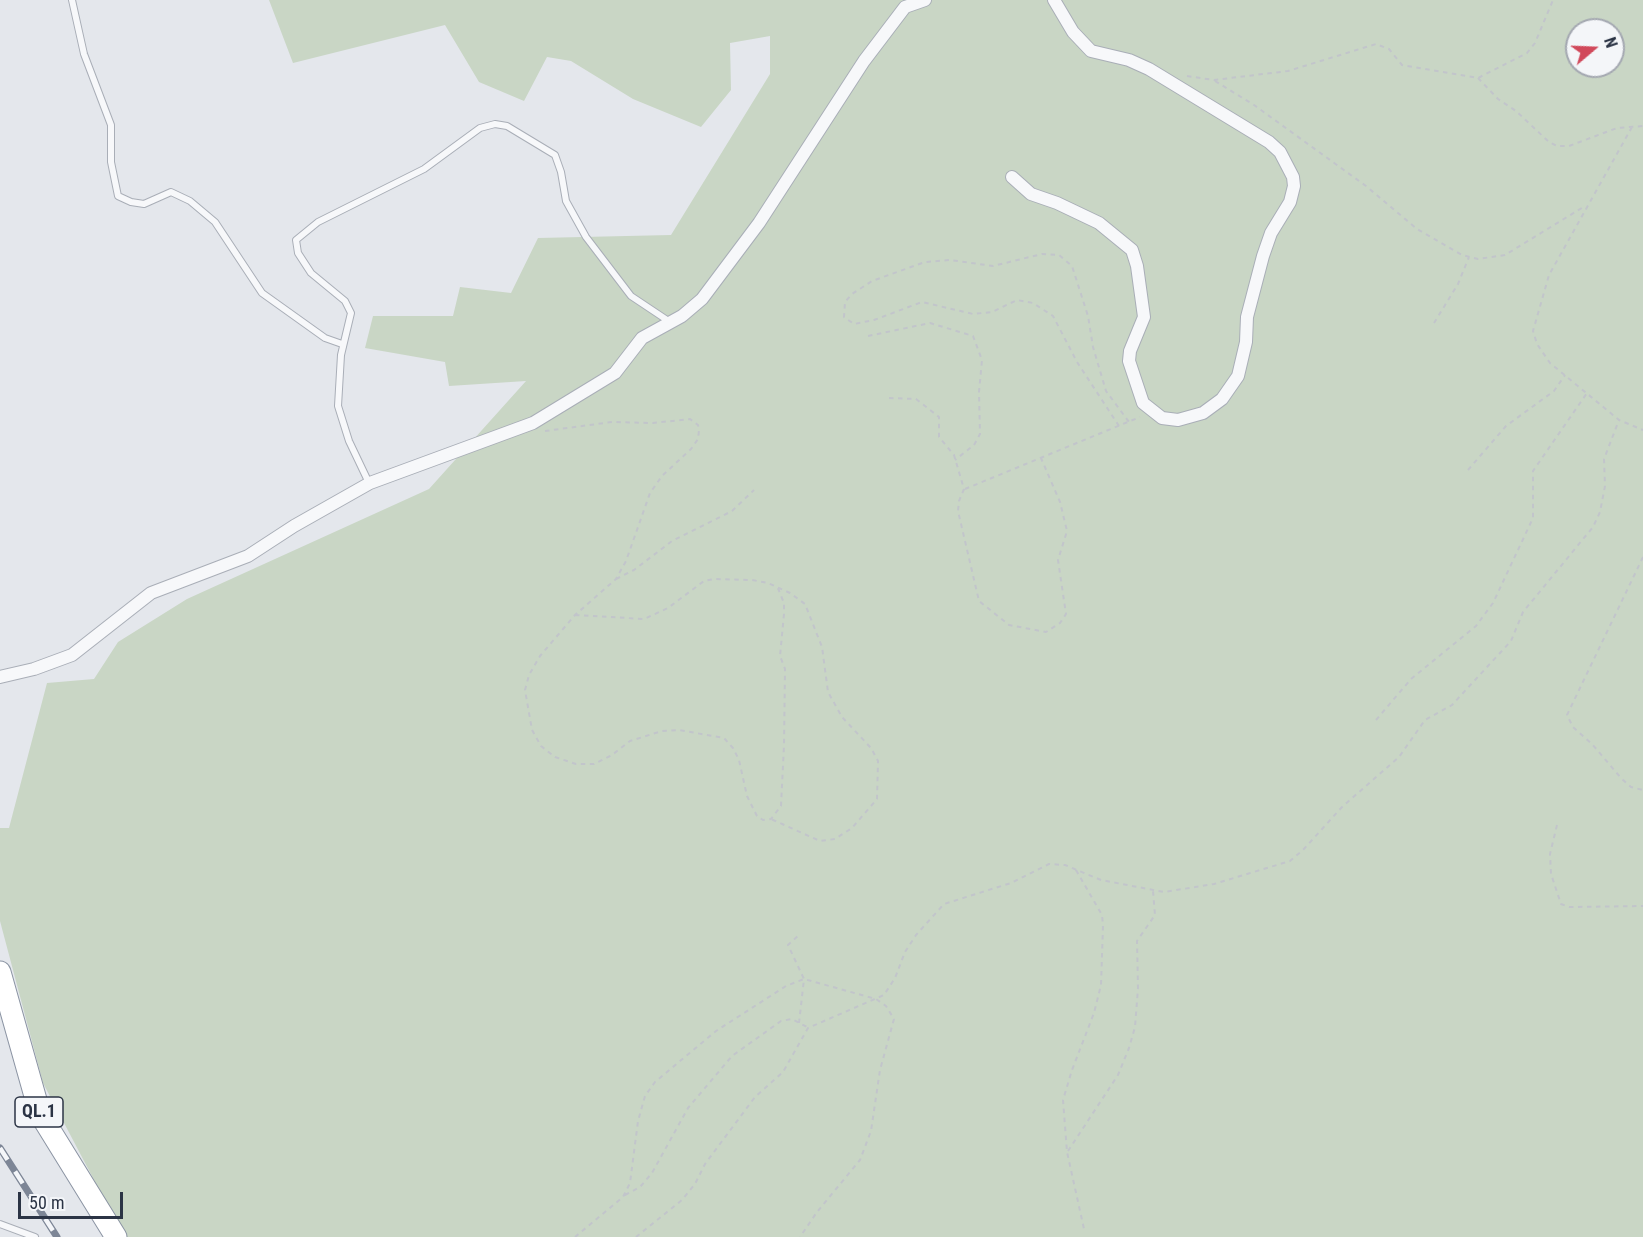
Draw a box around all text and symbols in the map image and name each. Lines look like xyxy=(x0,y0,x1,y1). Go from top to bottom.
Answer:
north arrow xyxy=(1565,18,1625,78)
text: N xyxy=(1600,35,1621,50)
road number: QL.1 xyxy=(15,1097,63,1127)
scale bar xyxy=(21,1180,126,1218)
text: 50 m xyxy=(29,1192,64,1213)

